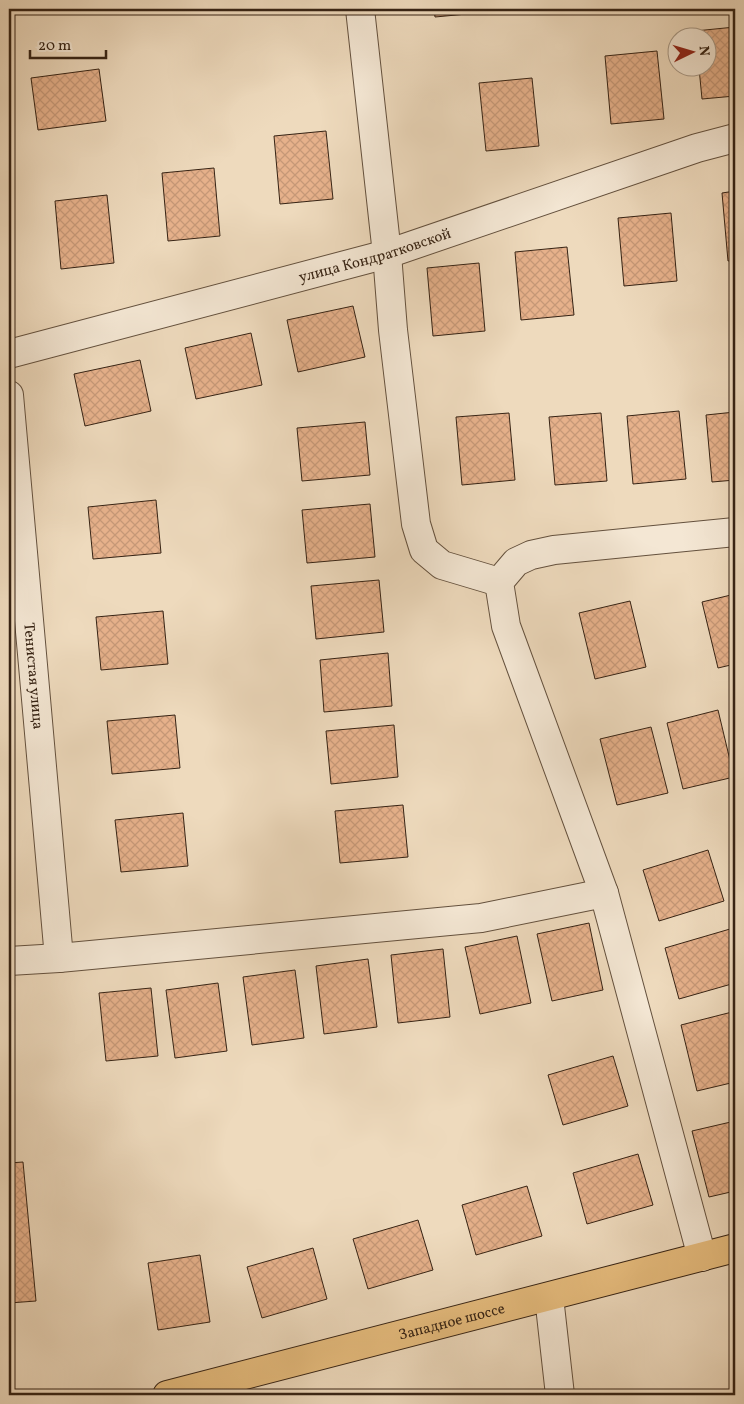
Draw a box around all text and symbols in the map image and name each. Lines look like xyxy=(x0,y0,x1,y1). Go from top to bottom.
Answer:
scale bar xyxy=(30,28,106,60)
north arrow xyxy=(666,28,716,78)
text: 20 m xyxy=(38,36,71,57)
text: N xyxy=(694,45,713,57)
street label: улица Кондратковской xyxy=(297,224,454,289)
street label: Тенистая улица xyxy=(17,622,48,730)
street label: Западное шоссе xyxy=(397,1299,507,1347)

